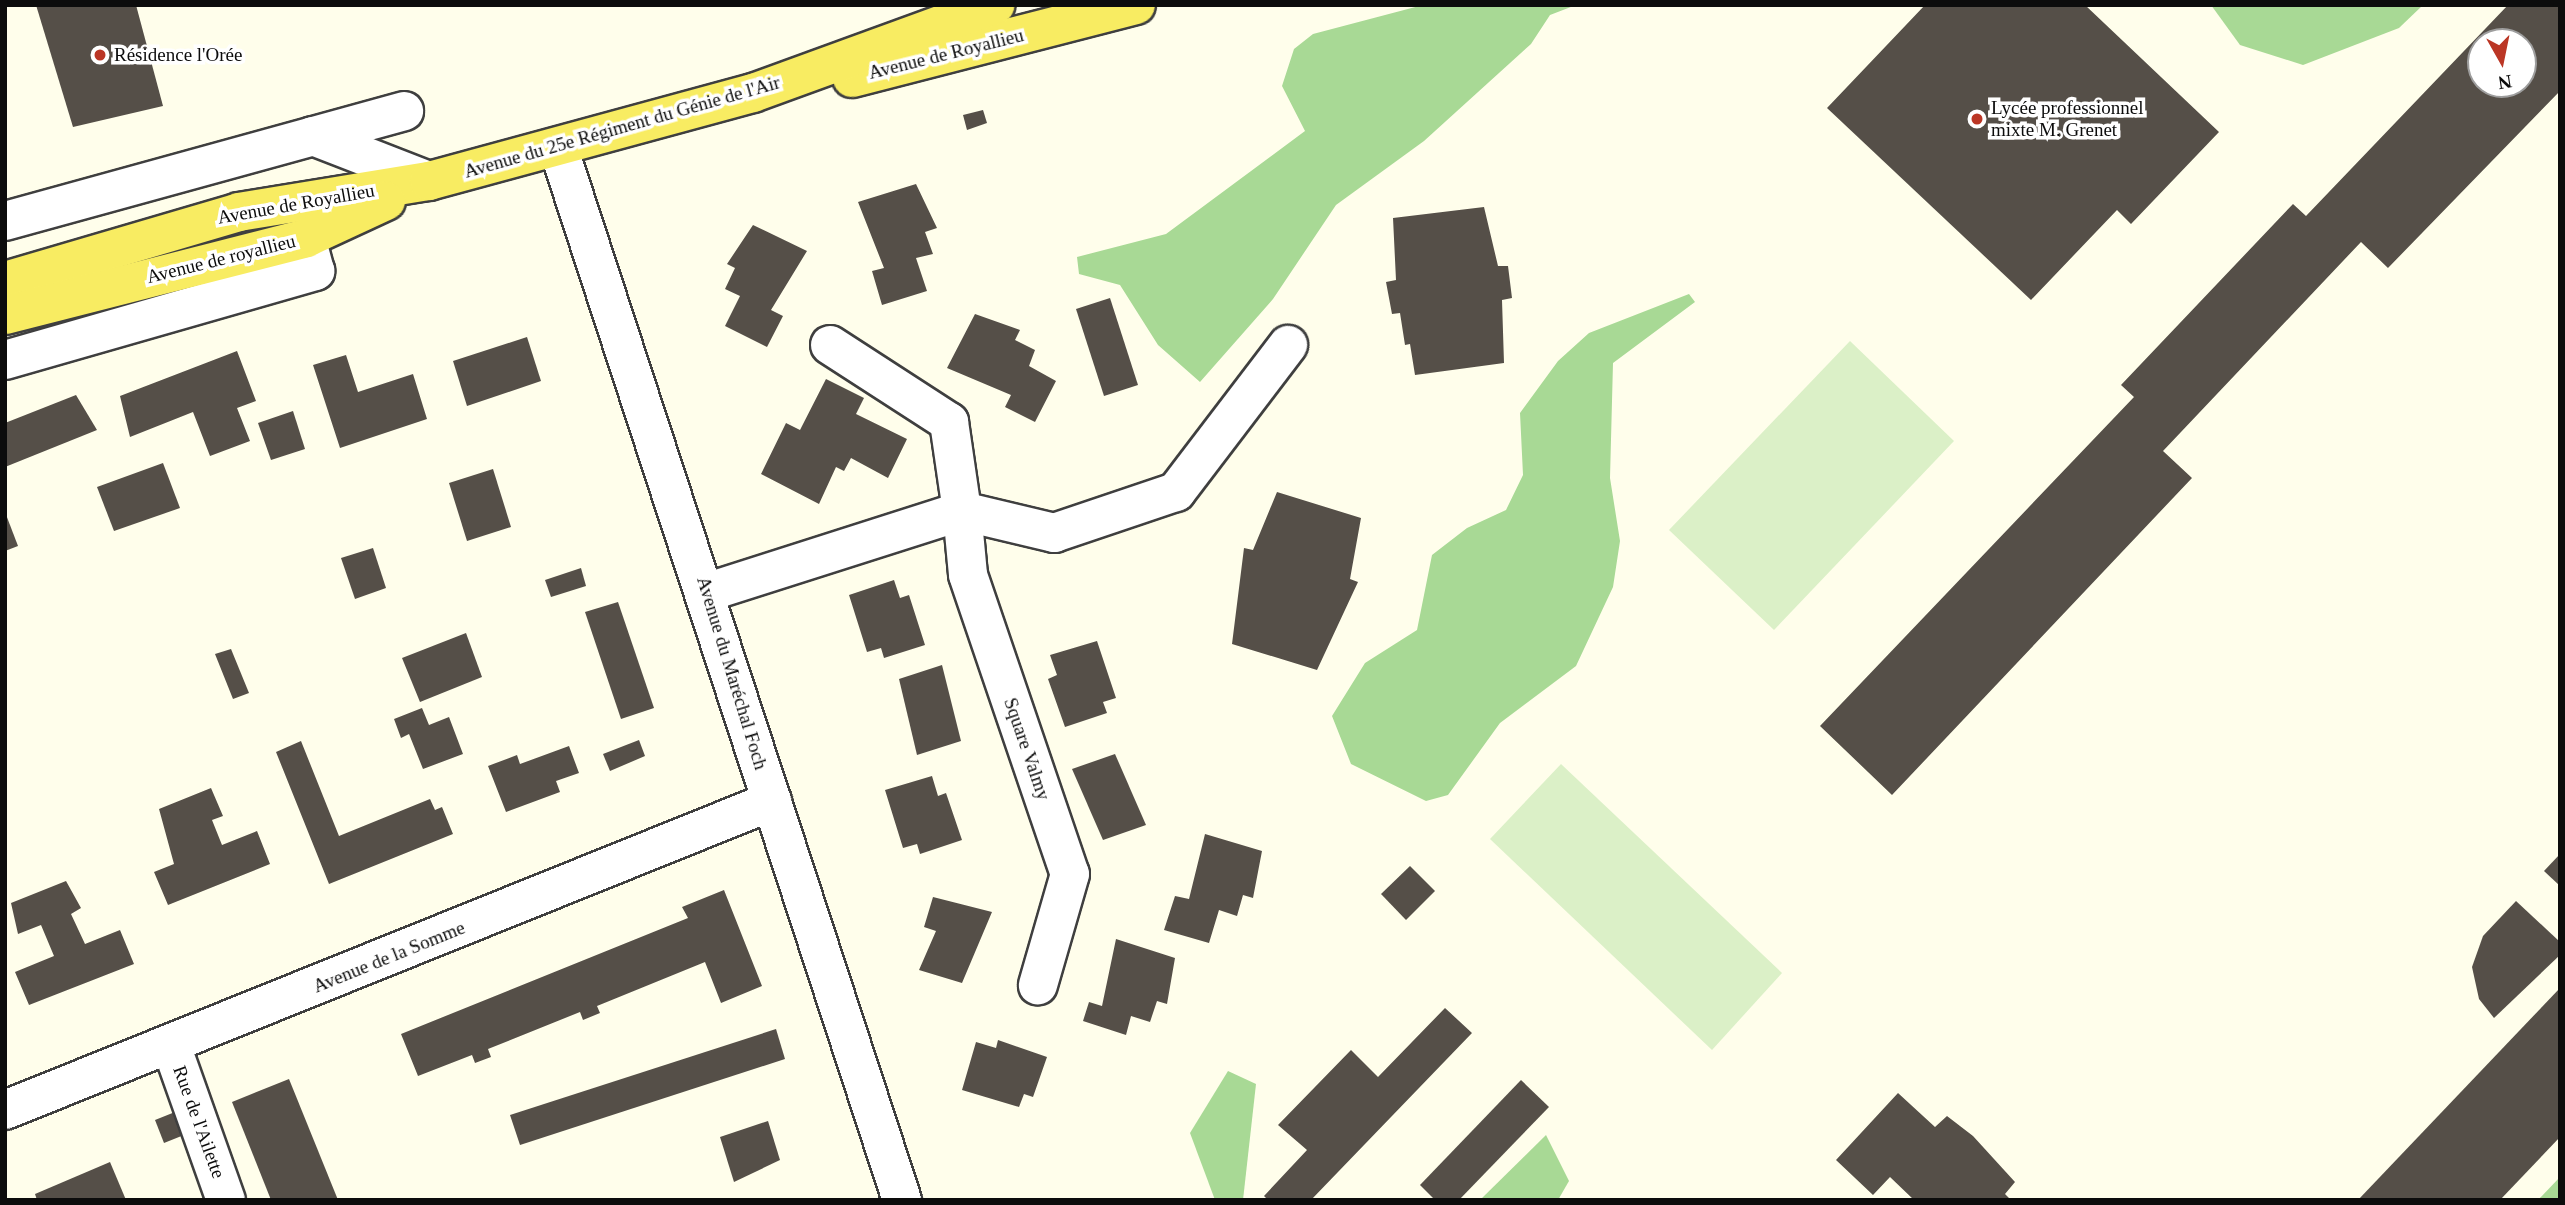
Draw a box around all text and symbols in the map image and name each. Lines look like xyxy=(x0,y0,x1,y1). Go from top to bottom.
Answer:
street label: Avenue de Royallieu xyxy=(866,24,1026,84)
north arrow xyxy=(2467,28,2537,98)
place label: Résidence l'Orée xyxy=(114,44,242,66)
marker: Résidence l'Orée xyxy=(92,47,108,63)
street label: Avenue du 25e Régiment du Génie de l'Air xyxy=(461,71,783,183)
text: N xyxy=(2497,71,2513,94)
place label: Lycée professionnel mixte M. Grenet xyxy=(1991,97,2143,141)
marker: Lycée professionnel mixte M. Grenet xyxy=(1969,111,1985,127)
street label: Avenue de Royallieu xyxy=(216,179,376,229)
street label: Avenue de royallieu xyxy=(144,229,298,289)
street label: Avenue du Maréchal Foch xyxy=(692,574,772,772)
street label: Square Valmy xyxy=(999,695,1055,803)
street label: Avenue de la Somme xyxy=(310,916,468,998)
street label: Rue de l'Ailette xyxy=(168,1062,230,1182)

